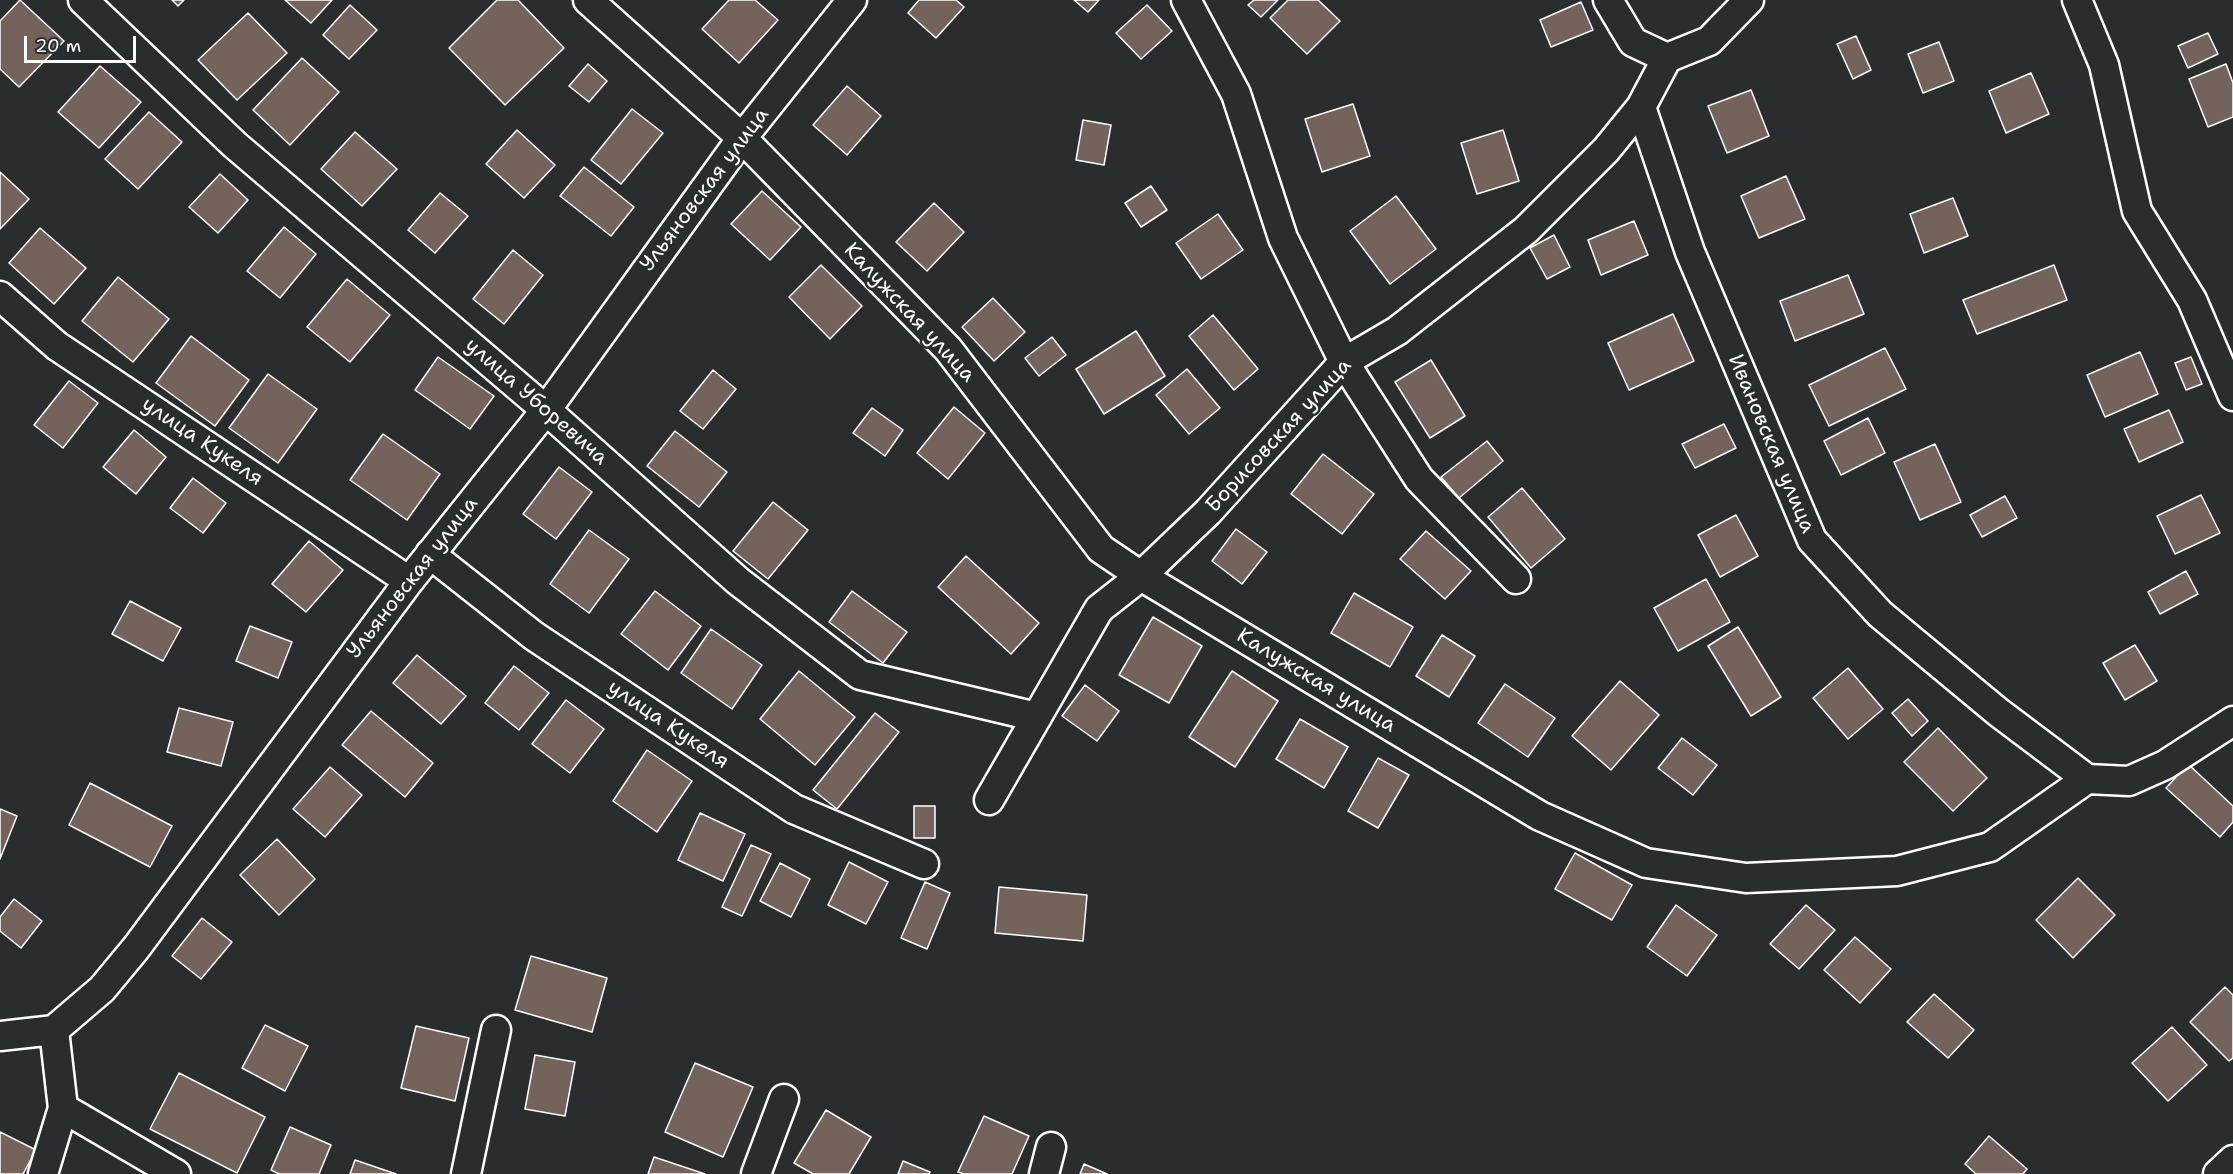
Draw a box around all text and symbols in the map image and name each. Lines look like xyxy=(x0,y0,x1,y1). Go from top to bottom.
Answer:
scale bar xyxy=(27,24,140,62)
text: 20 m xyxy=(35,34,81,58)
street label: Ульяновская улица xyxy=(635,103,775,277)
street label: Калужская улица xyxy=(838,238,980,388)
street label: улица Уборевича xyxy=(459,333,613,471)
street label: Ивановская улица xyxy=(1722,351,1820,537)
street label: Борисовская улица xyxy=(1201,354,1357,518)
street label: улица Кукеля xyxy=(137,392,267,492)
street label: Ульяновская улица xyxy=(342,492,484,664)
street label: Калужская улица xyxy=(1232,624,1400,738)
street label: улица Кукеля xyxy=(603,675,733,775)

